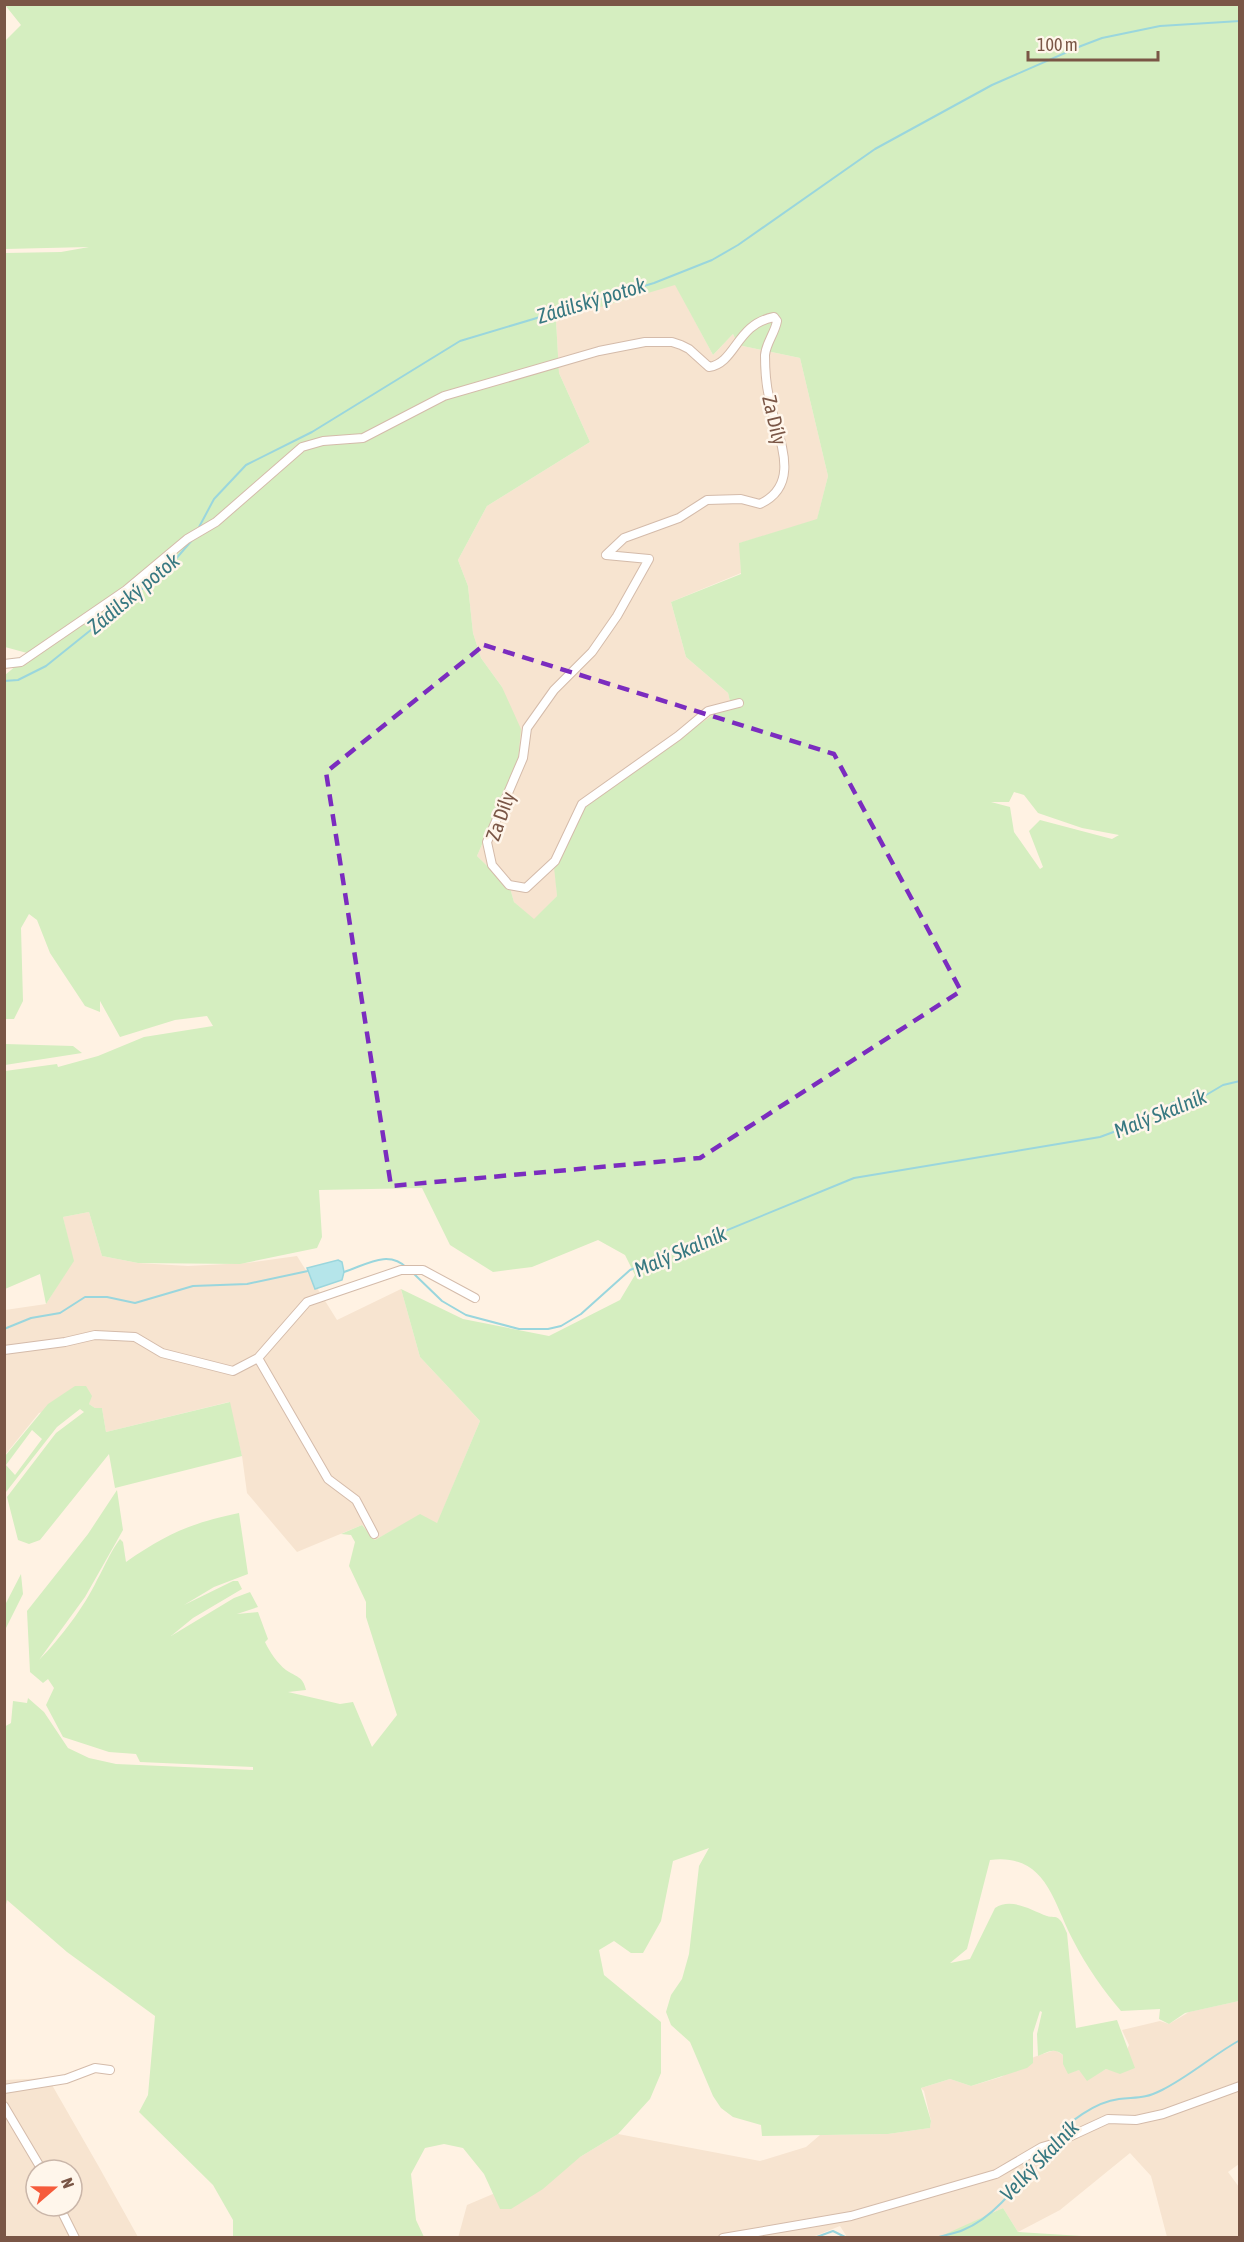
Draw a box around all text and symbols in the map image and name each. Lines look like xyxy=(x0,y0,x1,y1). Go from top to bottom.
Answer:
scale bar xyxy=(1028,24,1158,62)
text: 100 m xyxy=(1037,34,1078,55)
water label: Zádilský potok xyxy=(534,272,649,328)
street label: Za Díly xyxy=(758,393,792,447)
water label: Zádilský potok xyxy=(82,547,184,638)
street label: Za Díly xyxy=(481,788,519,844)
water label: Malý Skalník xyxy=(1110,1083,1211,1142)
water label: Malý Skalník xyxy=(630,1221,730,1281)
water label: Velký Skalník xyxy=(995,2114,1084,2205)
north arrow xyxy=(24,2158,84,2218)
text: N xyxy=(58,2175,78,2190)

